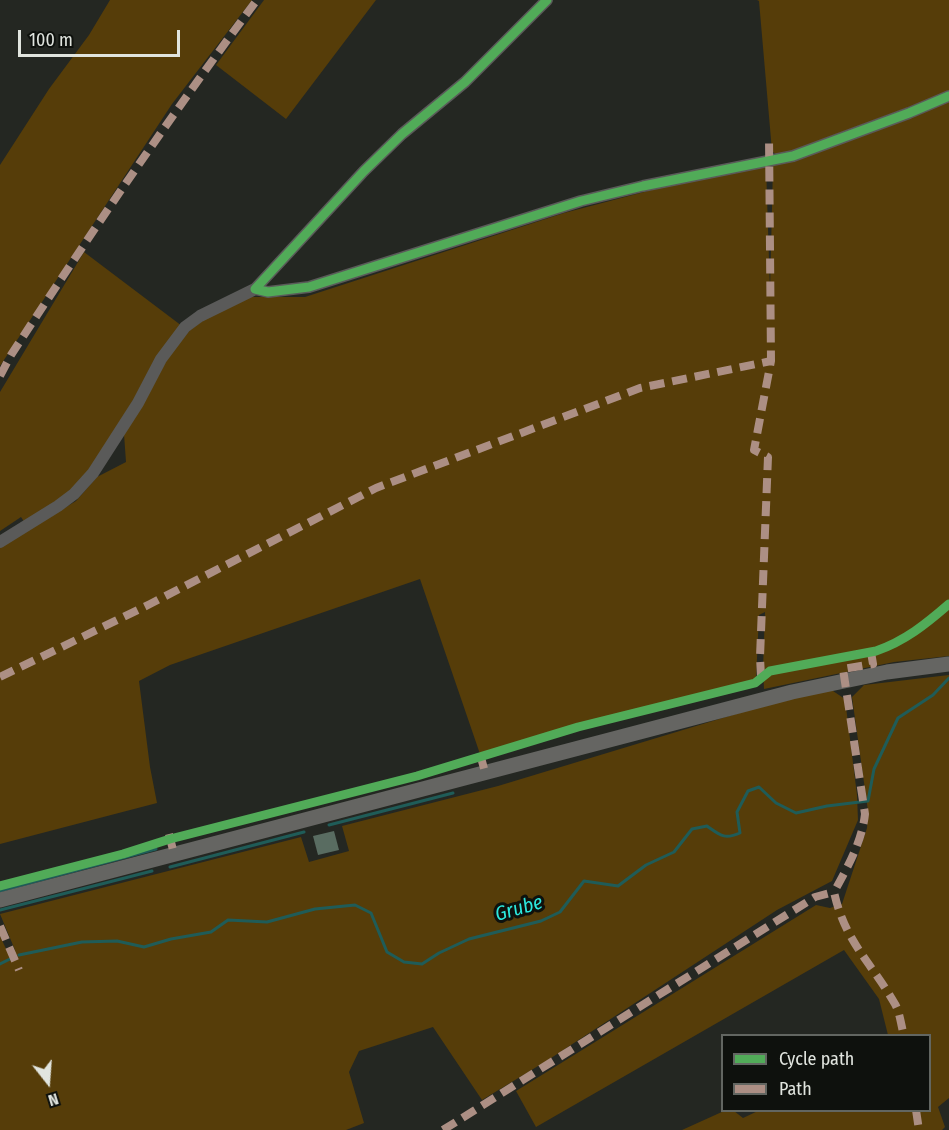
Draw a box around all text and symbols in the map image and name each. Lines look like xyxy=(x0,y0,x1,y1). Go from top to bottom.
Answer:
scale bar xyxy=(21,18,183,56)
text: 100 m xyxy=(29,29,73,51)
water label: Grube xyxy=(492,891,546,927)
legend xyxy=(721,1034,931,1112)
text: Cycle path xyxy=(779,1048,854,1070)
north arrow xyxy=(18,1052,78,1112)
text: Path xyxy=(779,1078,812,1100)
text: N xyxy=(46,1089,61,1110)

